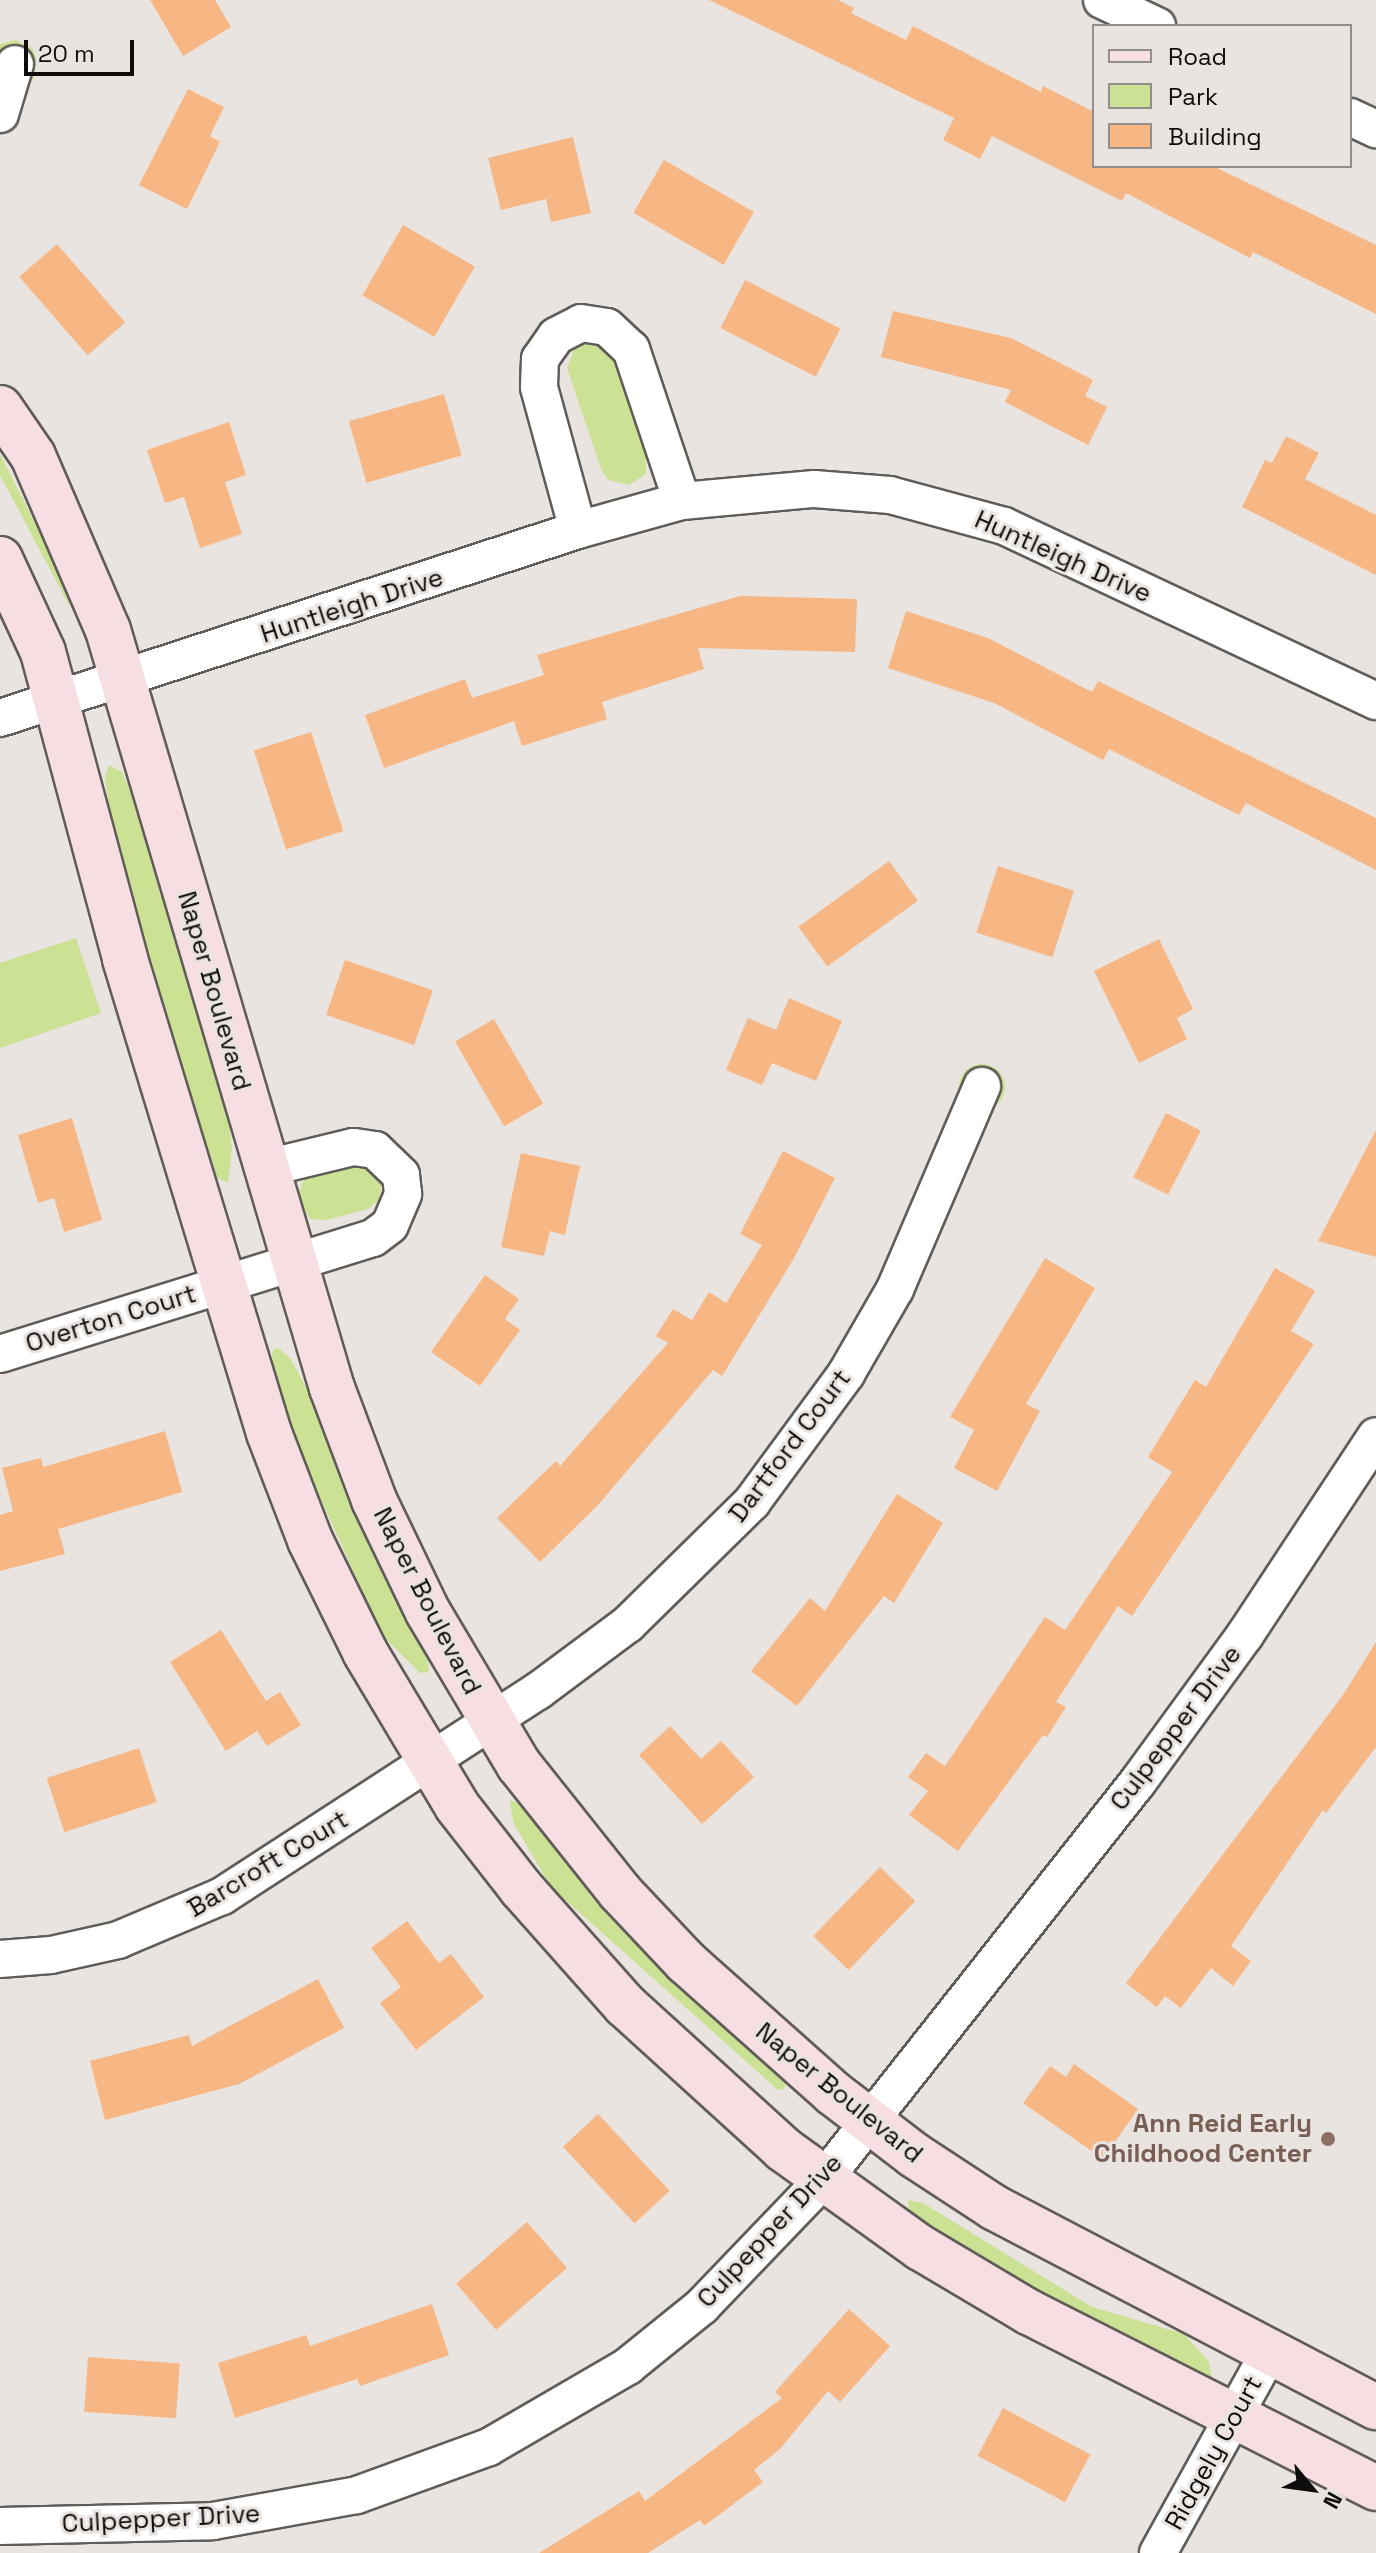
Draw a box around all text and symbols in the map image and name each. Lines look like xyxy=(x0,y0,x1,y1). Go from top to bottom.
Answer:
scale bar xyxy=(28,24,138,74)
legend xyxy=(1092,24,1352,168)
text: 20 m xyxy=(38,38,95,69)
text: Road xyxy=(1168,41,1227,72)
text: Park xyxy=(1168,81,1218,112)
text: Building xyxy=(1168,121,1262,152)
street label: Huntleigh Drive xyxy=(970,504,1156,610)
street label: Huntleigh Drive xyxy=(257,562,447,650)
street label: Naper Boulevard xyxy=(171,888,257,1094)
street label: Overton Court xyxy=(22,1278,200,1360)
street label: Dartford Court xyxy=(722,1363,858,1529)
street label: Naper Boulevard xyxy=(366,1502,488,1700)
street label: Culpepper Drive xyxy=(1104,1639,1248,1817)
street label: Barcroft Court xyxy=(182,1804,354,1924)
street label: Naper Boulevard xyxy=(749,2016,929,2170)
place label: Ann Reid Early Childhood Center xyxy=(1094,2108,1312,2170)
marker: Ann Reid Early Childhood Center xyxy=(1319,2130,1337,2148)
street label: Culpepper Drive xyxy=(691,2148,849,2314)
street label: Ridgely Court xyxy=(1159,2371,1269,2535)
north arrow xyxy=(1272,2449,1352,2529)
text: N xyxy=(1317,2487,1349,2514)
street label: Culpepper Drive xyxy=(61,2498,261,2540)

